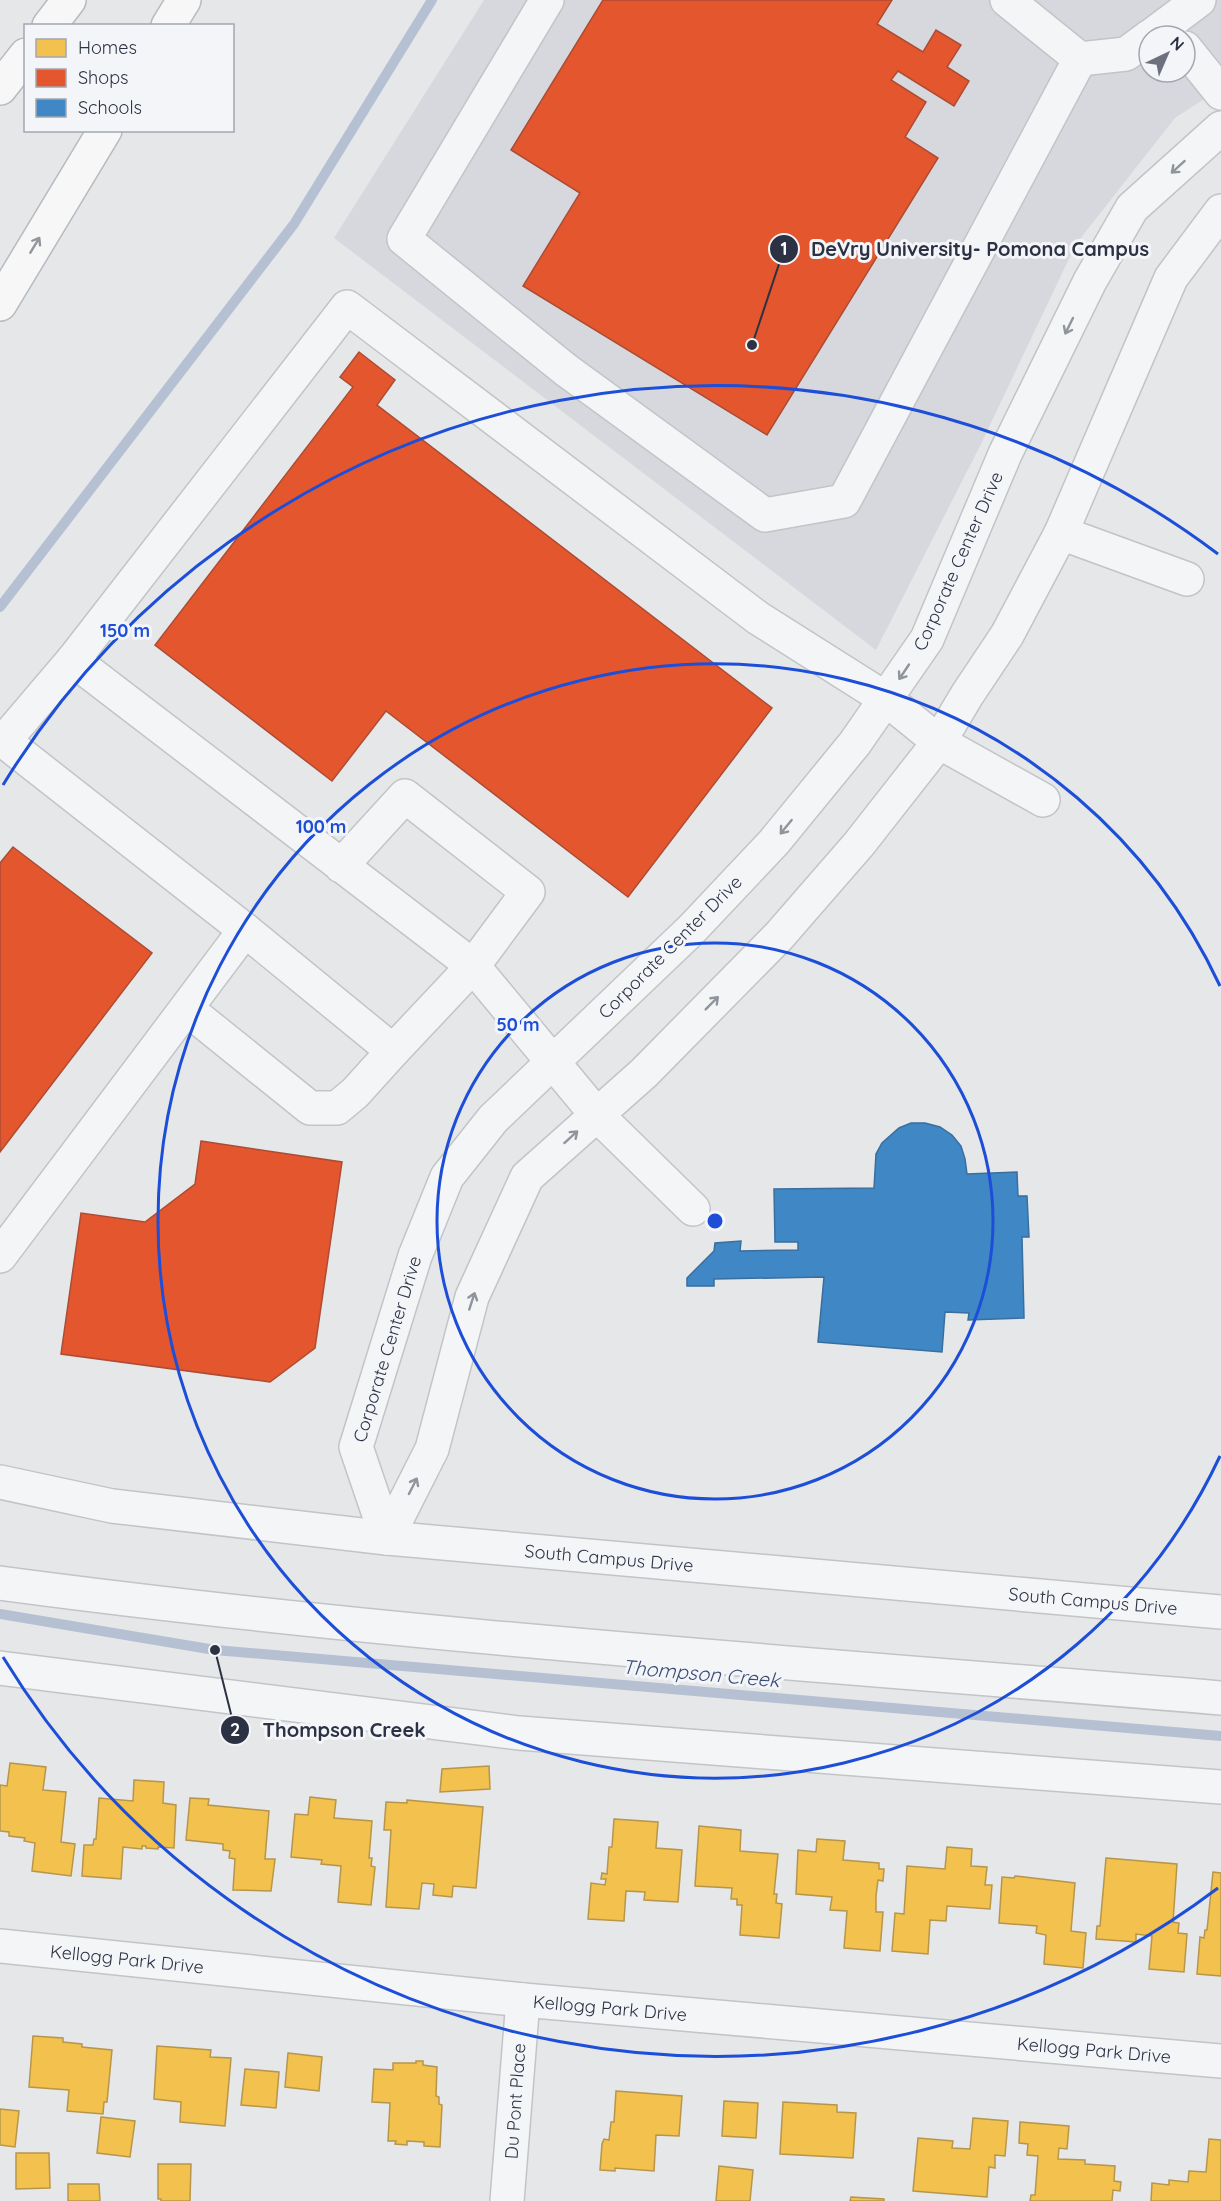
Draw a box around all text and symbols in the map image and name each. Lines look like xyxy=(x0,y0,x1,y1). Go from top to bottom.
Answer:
legend xyxy=(24,24,234,132)
north arrow xyxy=(1137,24,1197,84)
text: N xyxy=(1166,32,1189,54)
text: Homes xyxy=(78,36,137,59)
text: Shops xyxy=(78,66,129,89)
text: Schools xyxy=(78,96,142,119)
one-way arrow xyxy=(1170,160,1185,174)
callout: DeVry University- Pomona Campus xyxy=(769,230,1161,268)
text: DeVry University- Pomona Campus xyxy=(811,236,1149,261)
one-way arrow xyxy=(30,237,42,254)
text: 1 xyxy=(780,237,788,260)
one-way arrow xyxy=(1062,316,1074,334)
street label: Corporate Center Drive xyxy=(908,468,1008,654)
text: 150 m xyxy=(100,619,150,642)
one-way arrow xyxy=(898,663,910,680)
text: 100 m xyxy=(296,815,346,838)
one-way arrow xyxy=(780,819,793,835)
street label: Corporate Center Drive xyxy=(593,870,747,1024)
one-way arrow xyxy=(705,996,720,1011)
text: 50 m xyxy=(496,1013,540,1036)
one-way arrow xyxy=(563,1130,578,1144)
centre of rings xyxy=(705,1211,725,1231)
street label: Corporate Center Drive xyxy=(348,1253,426,1445)
one-way arrow xyxy=(467,1292,478,1311)
one-way arrow xyxy=(408,1478,419,1496)
street label: South Campus Drive xyxy=(524,1539,694,1577)
street label: South Campus Drive xyxy=(1008,1582,1178,1620)
water label: Thompson Creek xyxy=(621,1654,783,1693)
callout: Thompson Creek xyxy=(220,1711,437,1749)
text: Thompson Creek xyxy=(262,1717,426,1742)
text: 2 xyxy=(230,1718,240,1741)
street label: Kellogg Park Drive xyxy=(49,1939,205,1979)
street label: Kellogg Park Drive xyxy=(532,1990,688,2026)
street label: Kellogg Park Drive xyxy=(1016,2032,1172,2068)
street label: Du Pont Place xyxy=(499,2042,531,2160)

